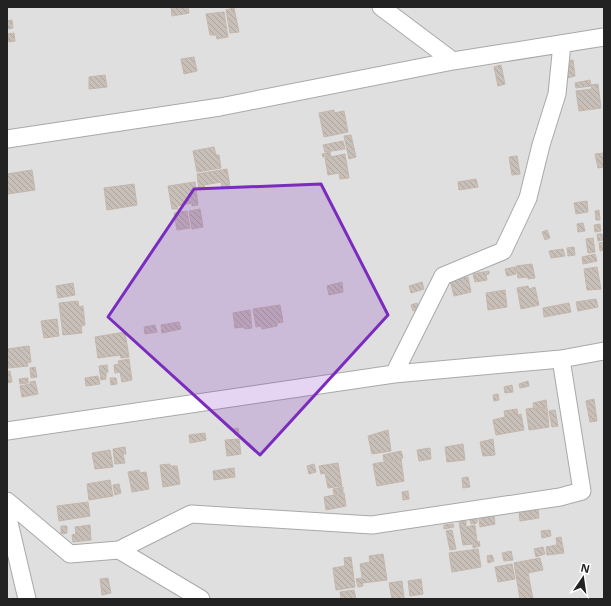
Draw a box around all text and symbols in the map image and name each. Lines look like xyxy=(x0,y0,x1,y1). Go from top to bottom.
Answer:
north arrow xyxy=(563,558,603,598)
text: N xyxy=(579,559,591,576)

